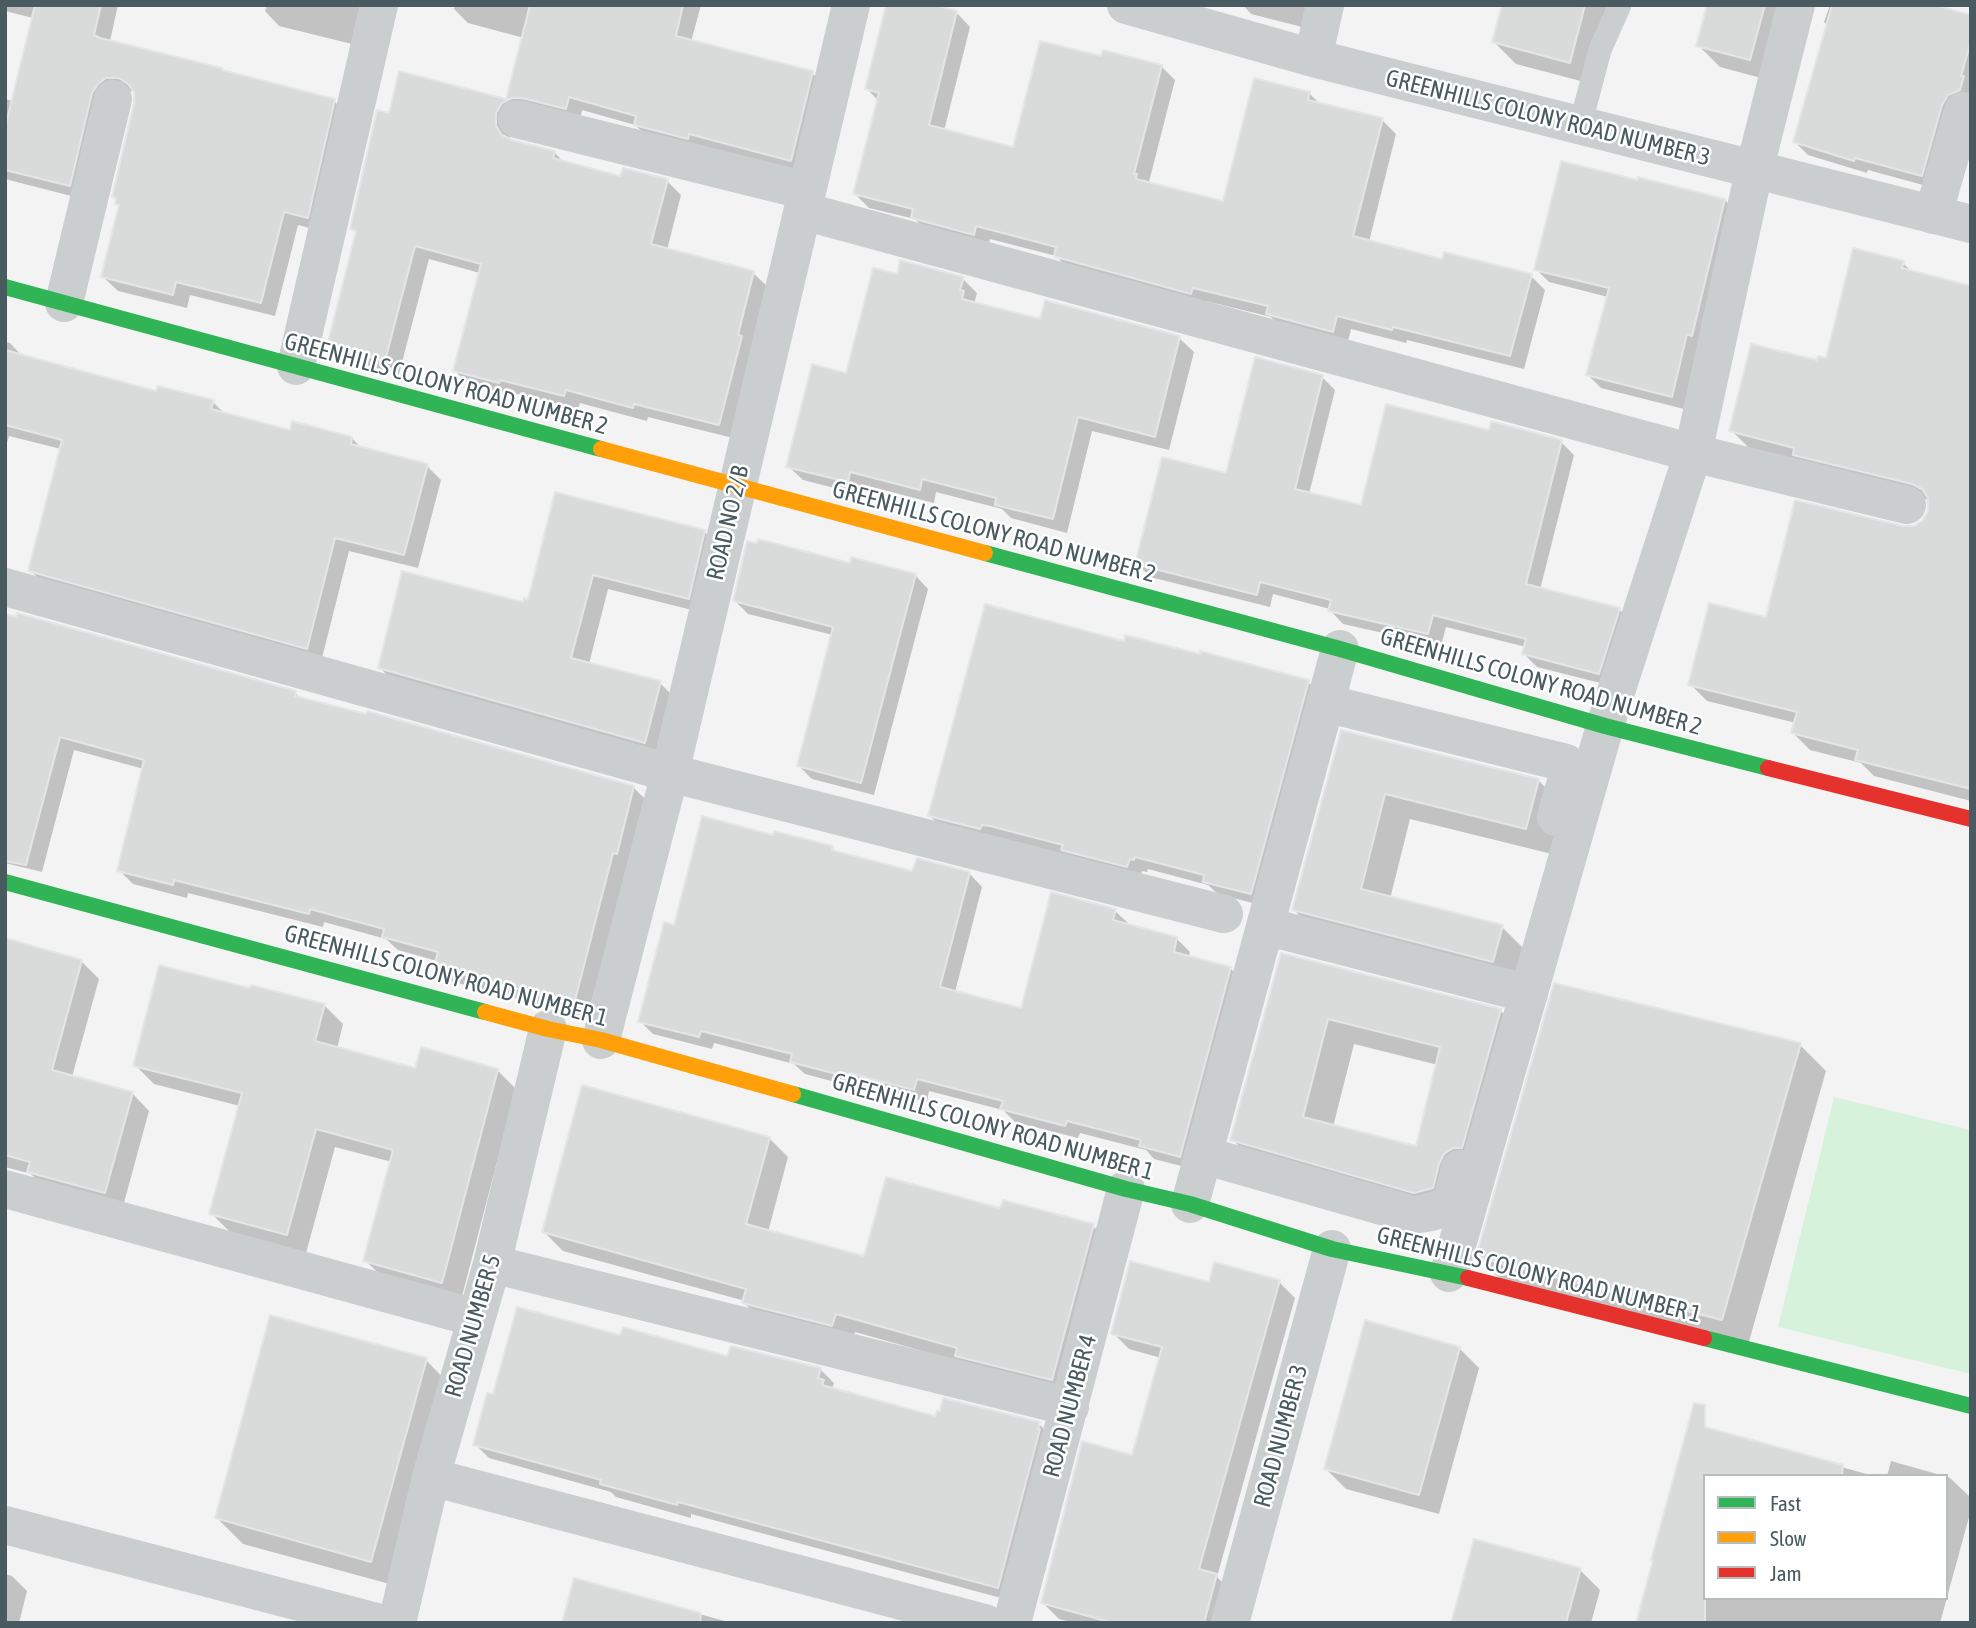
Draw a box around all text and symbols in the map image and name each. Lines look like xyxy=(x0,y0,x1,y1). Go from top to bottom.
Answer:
street label: GREENHILLS COLONY ROAD NUMBER 3 xyxy=(1383,64,1713,172)
street label: GREENHILLS COLONY ROAD NUMBER 2 xyxy=(281,327,611,441)
street label: ROAD NO 2/B xyxy=(701,463,755,583)
street label: GREENHILLS COLONY ROAD NUMBER 2 xyxy=(829,475,1159,589)
street label: GREENHILLS COLONY ROAD NUMBER 2 xyxy=(1377,622,1705,742)
street label: GREENHILLS COLONY ROAD NUMBER 1 xyxy=(281,919,611,1033)
street label: GREENHILLS COLONY ROAD NUMBER 1 xyxy=(829,1067,1157,1187)
street label: GREENHILLS COLONY ROAD NUMBER 1 xyxy=(1374,1221,1704,1329)
street label: ROAD NUMBER 5 xyxy=(439,1251,507,1401)
street label: ROAD NUMBER 4 xyxy=(1037,1331,1103,1481)
street label: ROAD NUMBER 3 xyxy=(1248,1361,1314,1511)
legend xyxy=(1703,1474,1948,1600)
text: Fast xyxy=(1770,1491,1801,1515)
text: Slow xyxy=(1770,1526,1806,1550)
text: Jam xyxy=(1770,1561,1802,1585)

